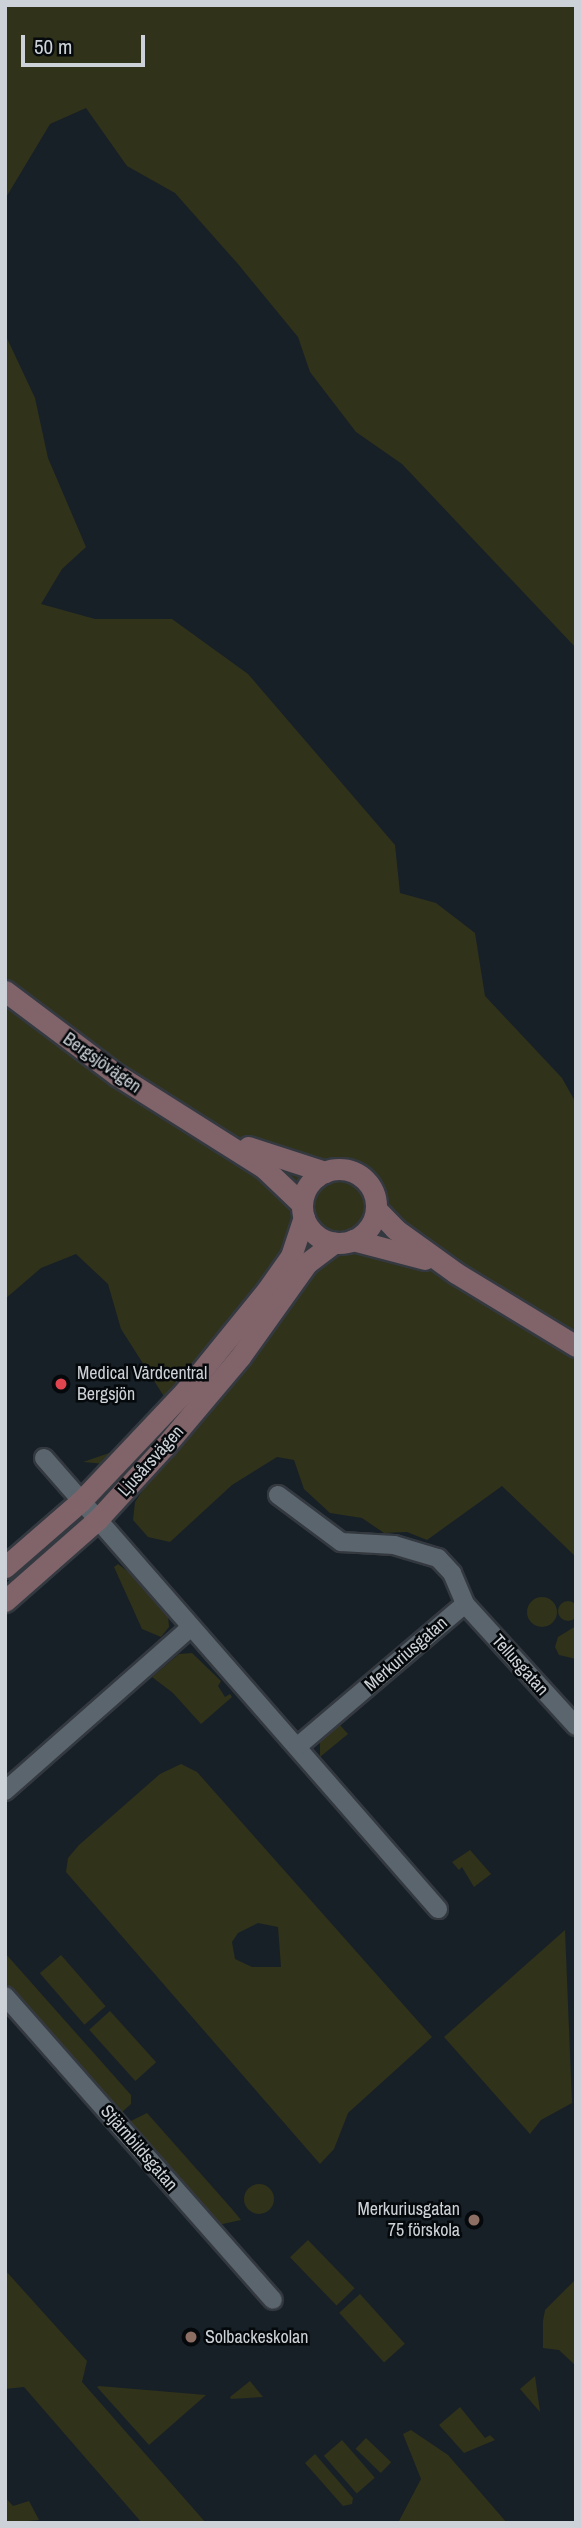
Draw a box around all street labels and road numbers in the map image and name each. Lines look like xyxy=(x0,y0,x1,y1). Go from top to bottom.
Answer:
street label: Bergsjövägen xyxy=(59,1028,145,1098)
street label: Ljusårsvägen xyxy=(114,1421,188,1501)
street label: Merkuriusgatan xyxy=(360,1612,452,1696)
street label: Tellusgatan xyxy=(487,1630,553,1700)
street label: Stjärnbildsgatan xyxy=(96,2101,182,2195)

